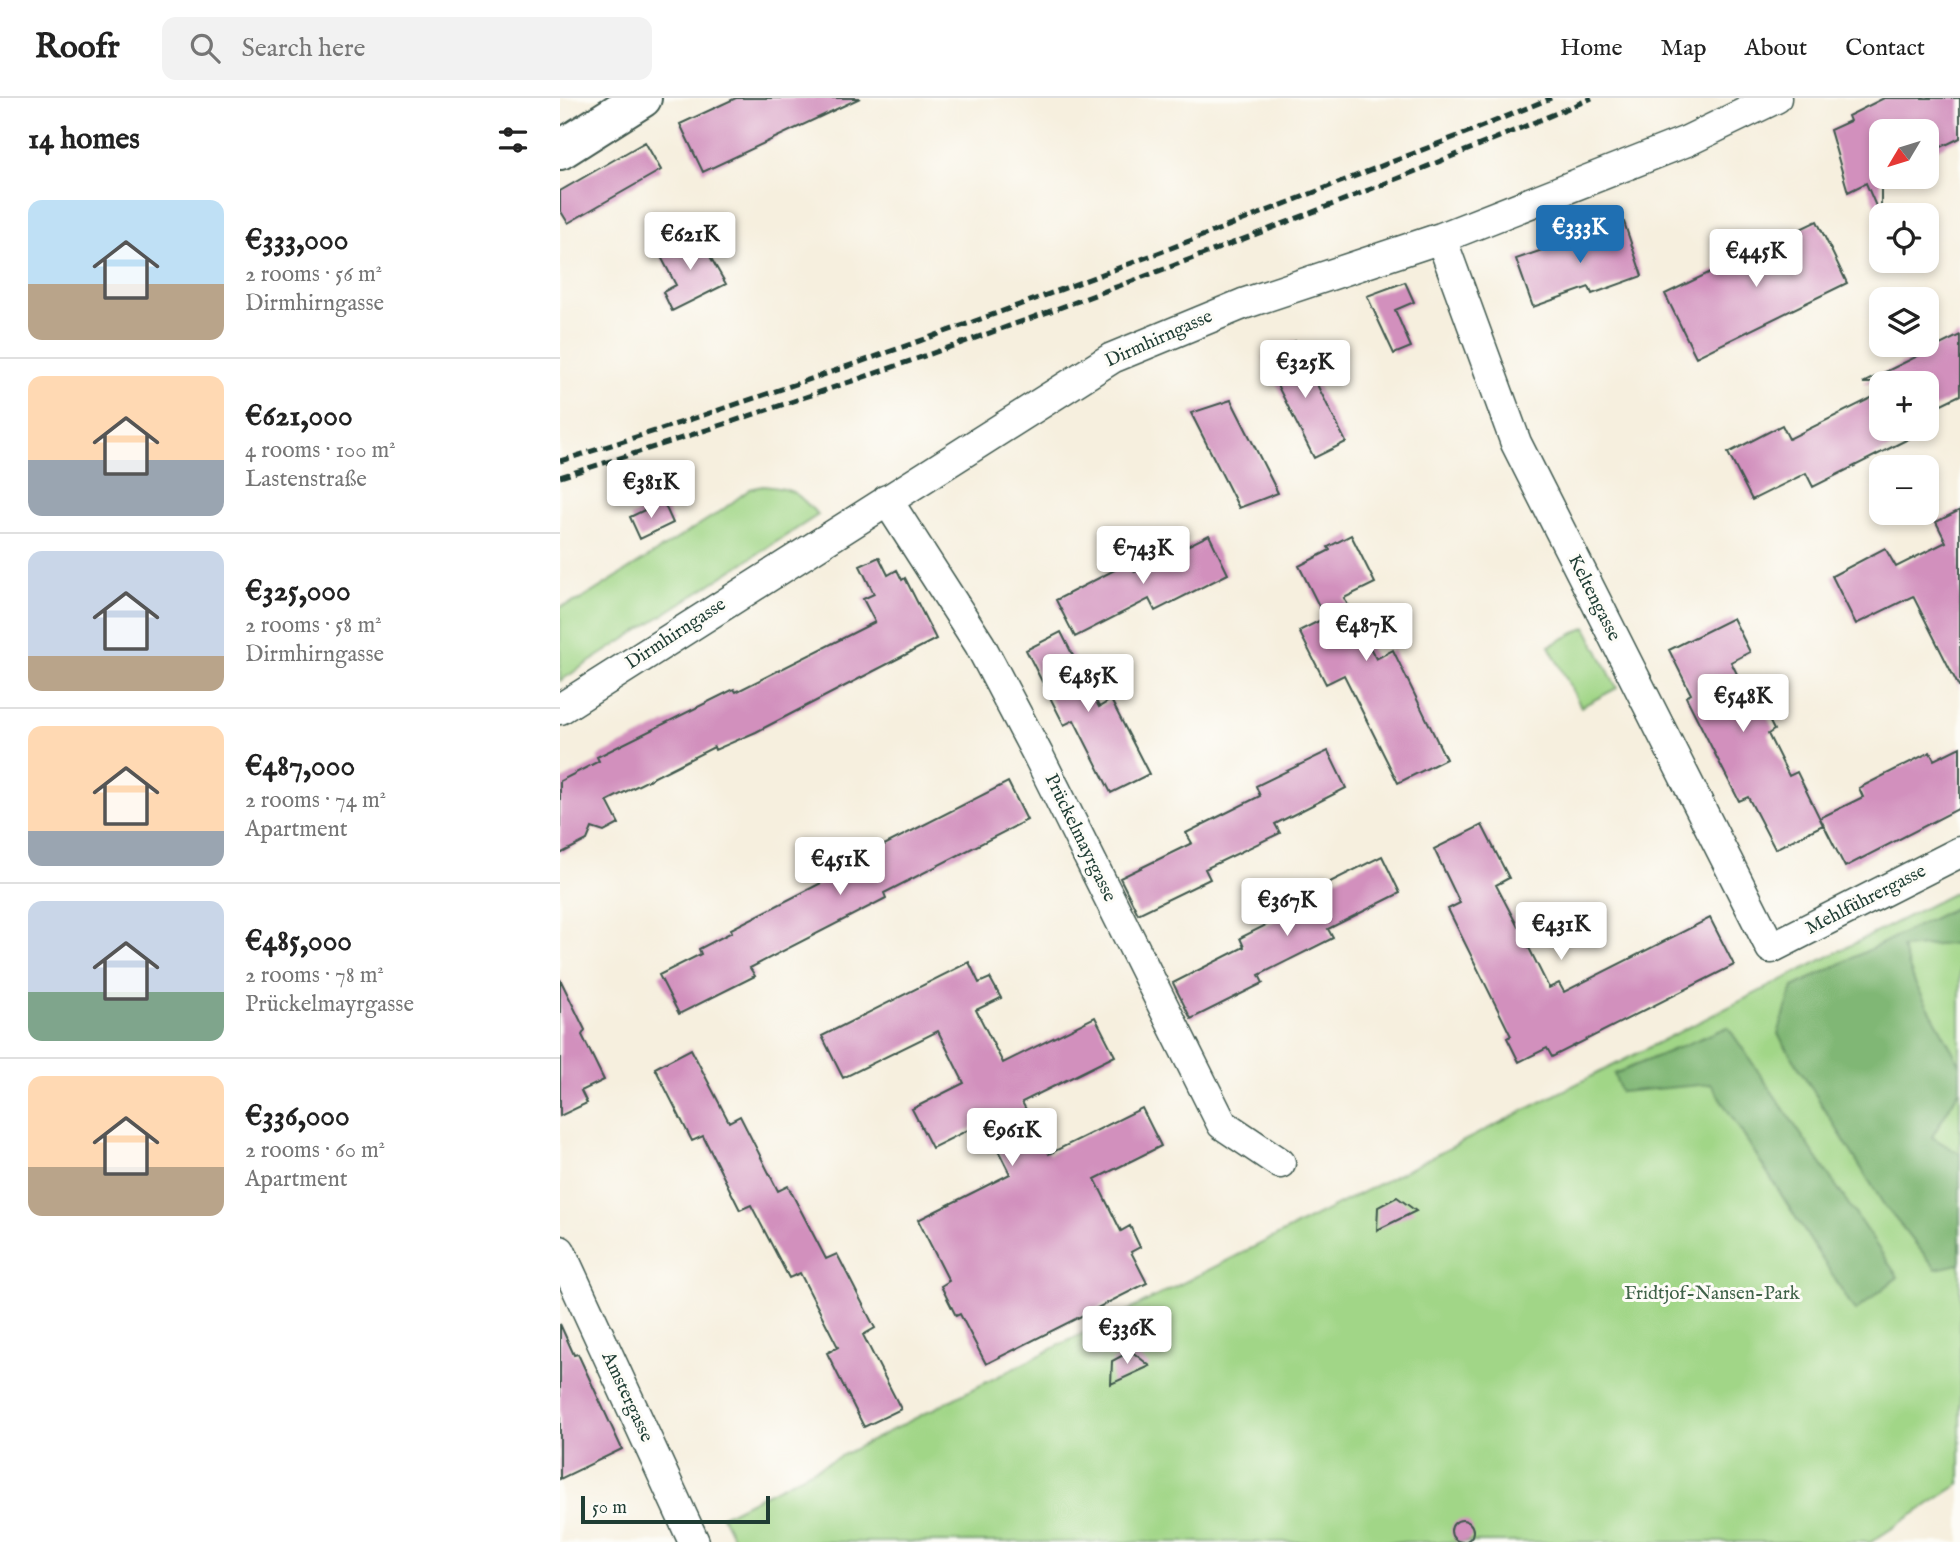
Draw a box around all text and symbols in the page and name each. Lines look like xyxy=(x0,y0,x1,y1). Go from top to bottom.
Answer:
search box xyxy=(162,17,652,80)
text: Roofr xyxy=(35,27,120,69)
icon: search xyxy=(186,29,224,67)
text: Search here xyxy=(242,32,365,65)
text: Home xyxy=(1560,33,1623,64)
text: Map xyxy=(1661,33,1707,64)
text: About xyxy=(1745,33,1807,64)
text: Contact xyxy=(1845,33,1925,64)
north arrow xyxy=(1869,119,1939,189)
map controls xyxy=(1869,119,1939,525)
text: 14 homes xyxy=(28,121,140,159)
icon: filters xyxy=(494,121,532,159)
button: locate xyxy=(1869,203,1939,273)
pin: €333K xyxy=(1531,206,1629,265)
pin: €621K xyxy=(641,212,739,272)
text: €333K xyxy=(1552,213,1608,242)
text: €621K xyxy=(660,220,720,249)
text: €333,000 xyxy=(245,222,348,260)
icon: home xyxy=(84,228,168,312)
pin: €445K xyxy=(1707,230,1805,289)
text: €445K xyxy=(1726,237,1786,266)
text: 2 rooms · 56 m² xyxy=(245,260,382,289)
button: layers xyxy=(1869,287,1939,357)
text: Dirmhirngasse xyxy=(245,289,384,318)
street label: Dirmhirngasse xyxy=(1102,305,1217,373)
pin: €325K xyxy=(1256,341,1354,400)
text: €325K xyxy=(1276,348,1334,377)
button: + xyxy=(1869,371,1939,441)
text: €621,000 xyxy=(245,398,353,436)
icon: home xyxy=(84,404,168,488)
text: 4 rooms · 100 m² xyxy=(245,436,396,465)
button: − xyxy=(1869,455,1939,525)
pin: €381K xyxy=(602,460,700,520)
text: Lastenstraße xyxy=(245,465,367,494)
text: €381K xyxy=(623,468,679,497)
pin: €743K xyxy=(1094,526,1192,586)
text: €743K xyxy=(1113,534,1173,563)
street label: Keltengasse xyxy=(1562,551,1626,645)
text: €325,000 xyxy=(245,573,351,611)
icon: home xyxy=(84,579,168,663)
street label: Dirmhirngasse xyxy=(621,593,731,675)
pin: €487K xyxy=(1317,603,1415,663)
text: 2 rooms · 58 m² xyxy=(245,611,382,640)
text: €487K xyxy=(1335,611,1397,640)
text: Dirmhirngasse xyxy=(245,640,384,669)
pin: €485K xyxy=(1039,654,1137,714)
text: €485K xyxy=(1059,662,1117,691)
pin: €548K xyxy=(1694,674,1792,734)
text: €548K xyxy=(1714,682,1772,711)
text: €487,000 xyxy=(245,748,355,786)
icon: home xyxy=(84,754,168,838)
street label: Prückelmayrgasse xyxy=(1039,770,1121,906)
text: 2 rooms · 74 m² xyxy=(245,786,386,815)
text: Apartment xyxy=(245,815,348,844)
pin: €451K xyxy=(791,838,889,897)
text: €451K xyxy=(811,845,869,874)
street label: Mehlführergasse xyxy=(1802,859,1930,941)
pin: €367K xyxy=(1238,878,1336,938)
text: €367K xyxy=(1257,886,1317,915)
pin: €431K xyxy=(1512,902,1610,962)
text: €431K xyxy=(1532,910,1590,939)
text: €485,000 xyxy=(245,923,352,961)
icon: home xyxy=(84,929,168,1013)
text: 2 rooms · 78 m² xyxy=(245,961,384,990)
text: Prückelmayrgasse xyxy=(245,990,414,1019)
text: €336,000 xyxy=(245,1098,350,1136)
icon: home xyxy=(84,1104,168,1188)
pin: €961K xyxy=(963,1108,1061,1168)
text: €961K xyxy=(983,1116,1041,1145)
text: 2 rooms · 60 m² xyxy=(245,1136,385,1165)
text: Apartment xyxy=(245,1165,348,1194)
park label: Fridtjof-Nansen-Park xyxy=(1624,1282,1801,1306)
pin: €336K xyxy=(1078,1306,1176,1366)
text: €336K xyxy=(1099,1314,1156,1343)
street label: Amstergasse xyxy=(595,1347,658,1446)
scale bar xyxy=(581,1493,770,1525)
text: 50 m xyxy=(592,1496,627,1520)

